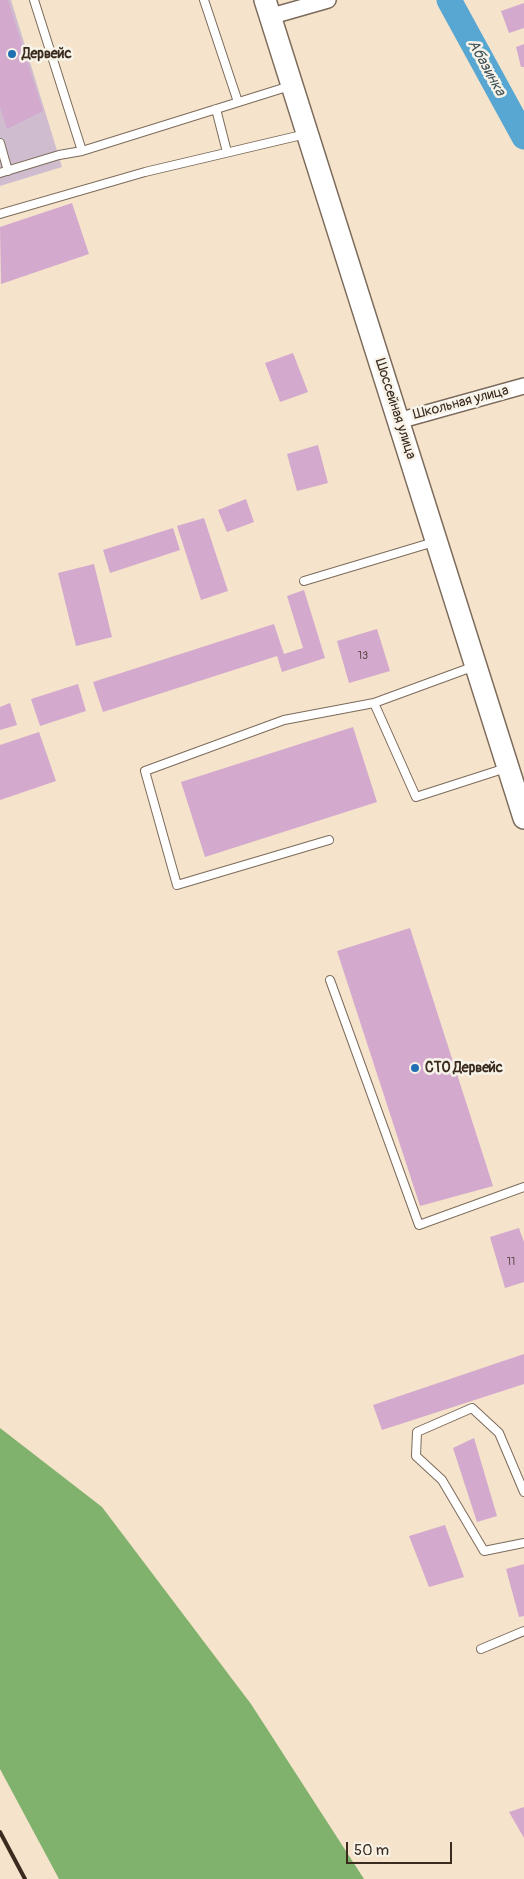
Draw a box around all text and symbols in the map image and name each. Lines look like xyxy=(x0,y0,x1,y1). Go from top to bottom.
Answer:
water label: Абазинка xyxy=(463,37,509,99)
place label: Дервейс xyxy=(22,46,72,62)
marker: Дервейс xyxy=(6,48,18,60)
street label: Шоссейная улица xyxy=(371,357,419,461)
street label: Школьная улица xyxy=(412,382,510,424)
house number: 13 xyxy=(358,649,368,663)
place label: СТО Дервейс xyxy=(425,1060,503,1076)
marker: СТО Дервейс xyxy=(409,1062,421,1074)
house number: 11 xyxy=(507,1255,515,1269)
scale bar xyxy=(349,1832,455,1864)
text: 50 m xyxy=(354,1841,389,1860)

